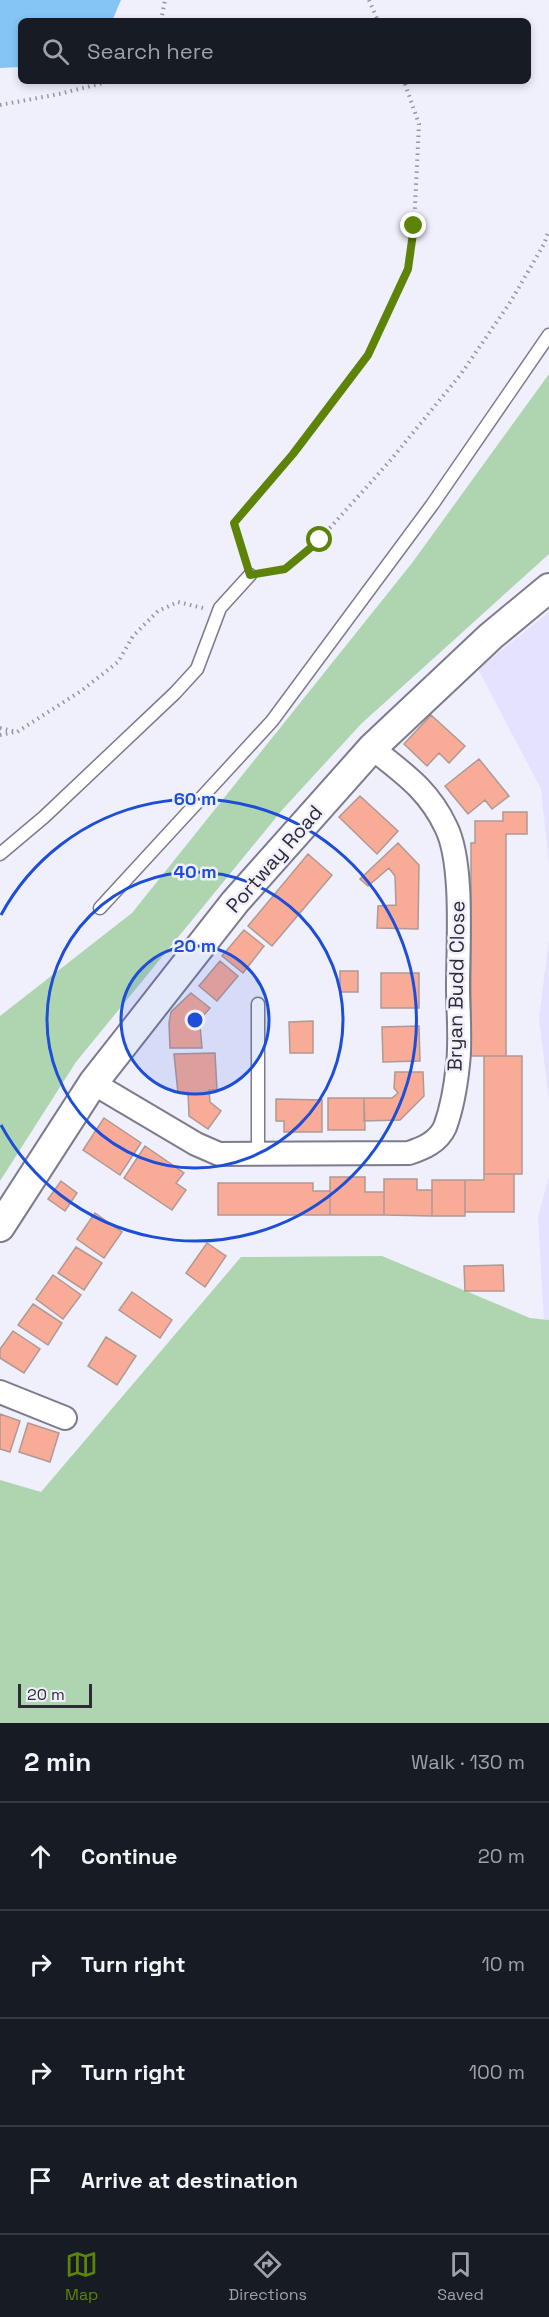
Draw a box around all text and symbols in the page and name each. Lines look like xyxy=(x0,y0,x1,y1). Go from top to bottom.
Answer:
search box xyxy=(18,18,531,84)
icon: search xyxy=(39,35,72,68)
text: Search here xyxy=(87,37,214,65)
route end xyxy=(400,212,426,238)
route start xyxy=(306,526,332,552)
text: 60 m xyxy=(174,787,216,810)
street label: Portway Road xyxy=(220,800,328,918)
text: 40 m xyxy=(173,860,217,883)
street label: Bryan Budd Close xyxy=(442,900,470,1072)
text: 20 m xyxy=(174,934,216,957)
centre of rings xyxy=(185,1010,205,1030)
scale bar xyxy=(18,1681,92,1708)
text: 20 m xyxy=(27,1684,65,1705)
text: 2 min xyxy=(24,1745,91,1779)
text: Walk · 130 m xyxy=(411,1749,525,1775)
icon: ahead xyxy=(24,1840,57,1873)
text: Continue xyxy=(81,1842,177,1870)
text: 20 m xyxy=(478,1843,525,1869)
icon: right xyxy=(24,1948,57,1981)
text: Turn right xyxy=(81,1950,186,1978)
text: 10 m xyxy=(481,1951,525,1977)
icon: right xyxy=(24,2056,57,2089)
text: Turn right xyxy=(81,2058,186,2086)
text: 100 m xyxy=(469,2059,525,2085)
icon: arrive xyxy=(24,2164,57,2197)
text: Arrive at destination xyxy=(81,2166,298,2194)
tab: Map xyxy=(65,2248,98,2305)
tab: Directions xyxy=(229,2248,307,2305)
tab: Saved xyxy=(437,2248,484,2305)

